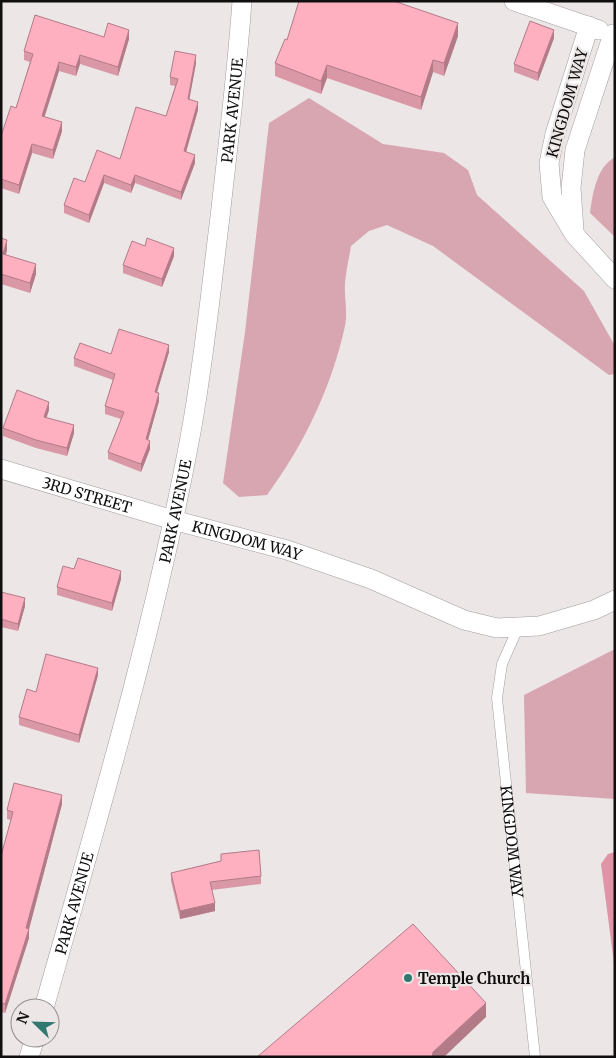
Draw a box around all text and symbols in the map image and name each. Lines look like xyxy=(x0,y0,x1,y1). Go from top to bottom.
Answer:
street label: KINGDOM WAY xyxy=(542,46,592,160)
street label: PARK AVENUE xyxy=(217,57,247,164)
street label: PARK AVENUE xyxy=(155,457,195,565)
street label: 3RD STREET xyxy=(40,472,135,517)
street label: KINGDOM WAY xyxy=(190,516,305,564)
street label: KINGDOM WAY xyxy=(497,784,528,899)
street label: PARK AVENUE xyxy=(50,849,97,956)
place label: Temple Church xyxy=(418,969,530,988)
marker: Temple Church xyxy=(402,972,414,984)
north arrow xyxy=(10,998,60,1048)
text: N xyxy=(13,1009,33,1027)

